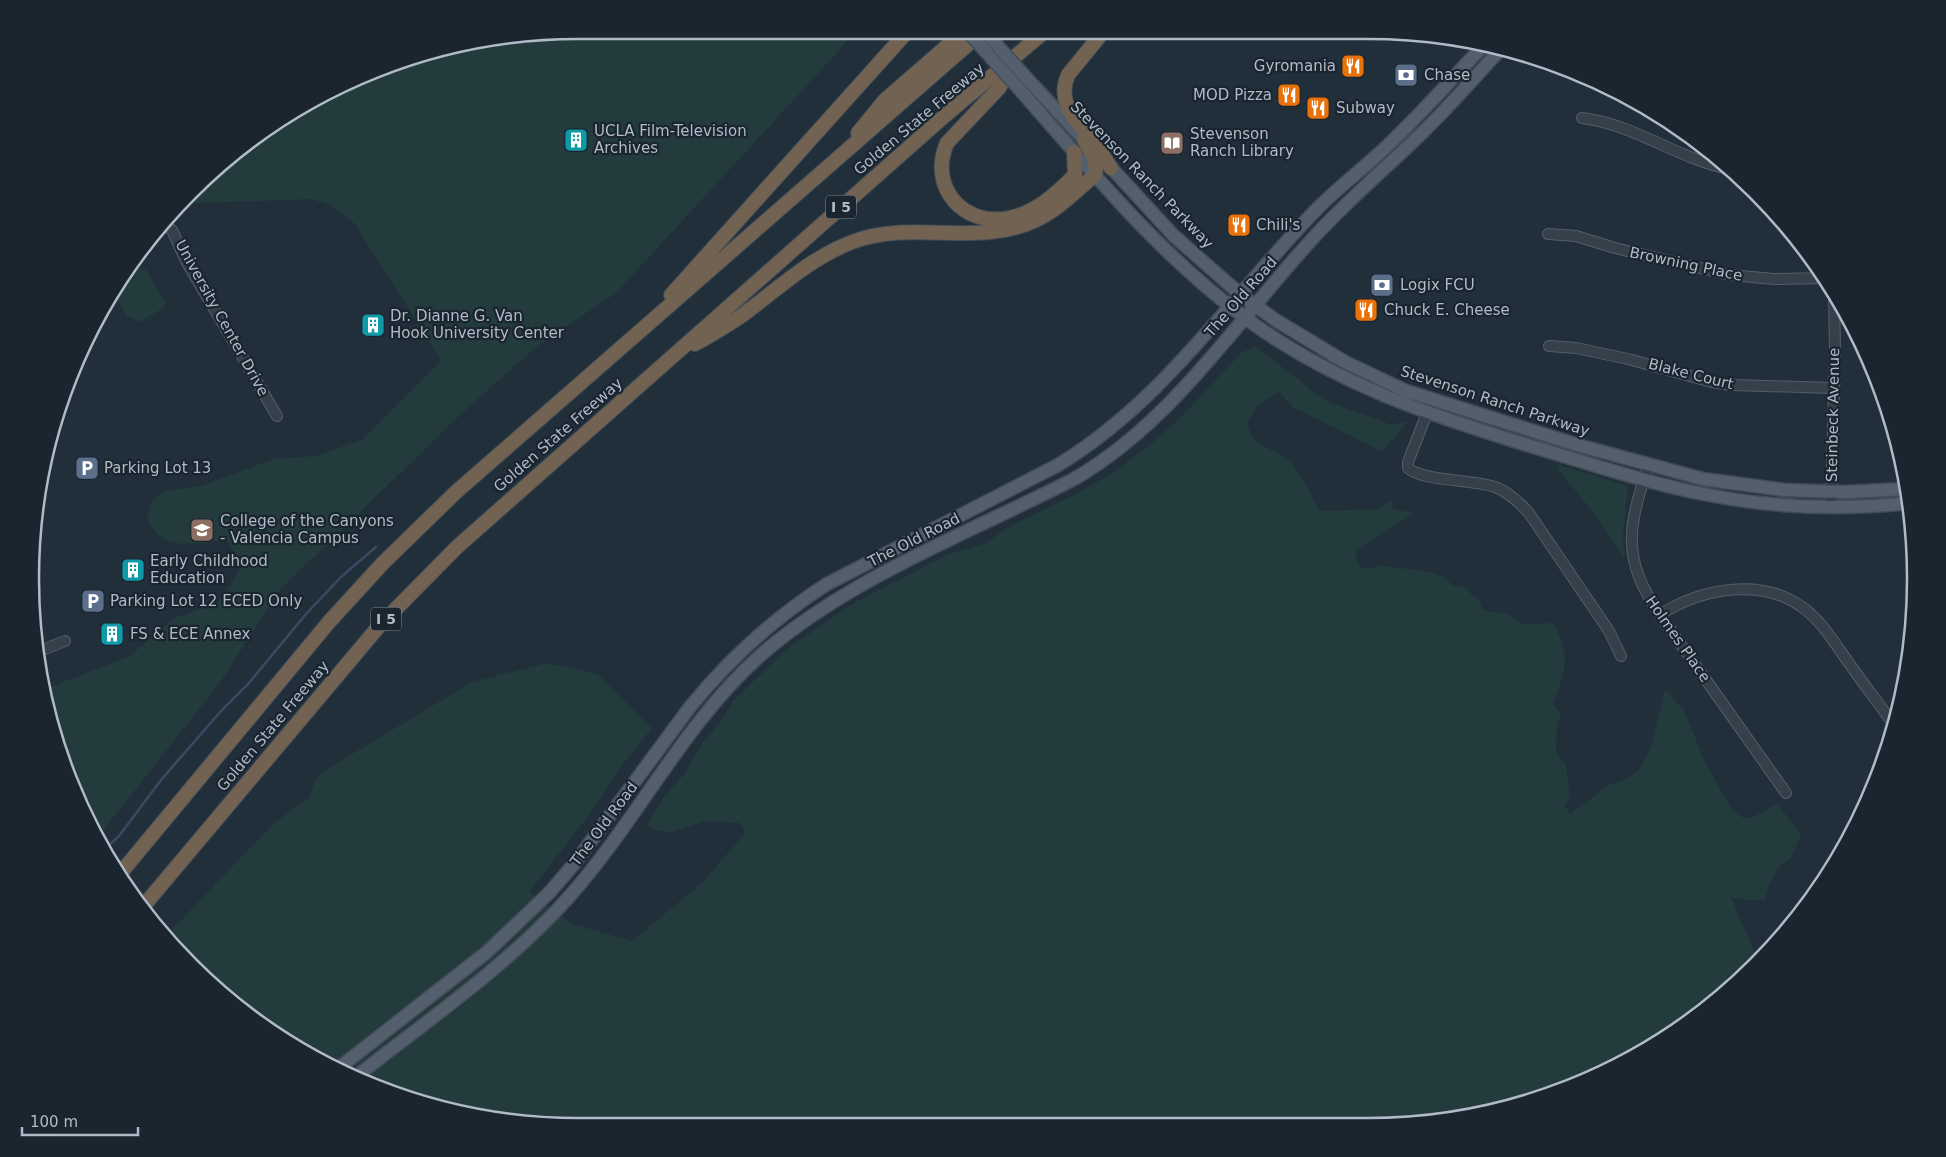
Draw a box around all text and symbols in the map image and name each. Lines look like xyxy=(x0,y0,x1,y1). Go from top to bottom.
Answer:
restaurant icon: Gyromania xyxy=(1340,53,1366,79)
place label: Gyromania xyxy=(1254,57,1336,75)
street label: Golden State Freeway xyxy=(850,59,988,179)
bank icon: Chase xyxy=(1393,62,1419,88)
place label: Chase xyxy=(1424,66,1470,84)
restaurant icon: MOD Pizza xyxy=(1276,82,1302,108)
place label: MOD Pizza xyxy=(1193,86,1272,104)
restaurant icon: Subway xyxy=(1305,95,1331,121)
street label: Stevenson Ranch Parkway xyxy=(1067,98,1217,252)
place label: Subway xyxy=(1336,99,1395,117)
place label: UCLA Film-Television Archives xyxy=(594,122,747,157)
place label: Stevenson Ranch Library xyxy=(1190,125,1294,160)
building icon: UCLA Film-Television Archives xyxy=(563,127,589,153)
library icon: Stevenson Ranch Library xyxy=(1159,130,1185,156)
road number: I 5 xyxy=(826,196,856,218)
restaurant icon: Chili's xyxy=(1226,212,1252,238)
place label: Chili's xyxy=(1256,216,1301,234)
street label: University Center Drive xyxy=(172,237,272,399)
street label: Browning Place xyxy=(1628,243,1744,285)
street label: The Old Road xyxy=(1201,253,1281,342)
bank icon: Logix FCU xyxy=(1369,272,1395,298)
place label: Logix FCU xyxy=(1400,276,1475,294)
restaurant icon: Chuck E. Cheese xyxy=(1353,297,1379,323)
place label: Chuck E. Cheese xyxy=(1384,301,1510,319)
place label: Dr. Dianne G. Van Hook University Center xyxy=(390,307,565,342)
building icon: Dr. Dianne G. Van Hook University Center xyxy=(360,312,386,338)
street label: Steinbeck Avenue xyxy=(1823,348,1843,482)
street label: Blake Court xyxy=(1647,355,1735,393)
street label: Stevenson Ranch Parkway xyxy=(1398,362,1592,440)
street label: Golden State Freeway xyxy=(490,374,626,496)
parking icon: Parking Lot 13 xyxy=(74,455,100,481)
place label: Parking Lot 13 xyxy=(104,459,211,477)
street label: The Old Road xyxy=(864,509,963,571)
place label: College of the Canyons - Valencia Campus xyxy=(220,512,394,547)
school or university icon: College of the Canyons - Valencia Campus xyxy=(189,517,215,543)
place label: Early Childhood Education xyxy=(150,552,268,587)
building icon: Early Childhood Education xyxy=(120,557,146,583)
parking icon: Parking Lot 12 ECED Only xyxy=(80,588,106,614)
place label: Parking Lot 12 ECED Only xyxy=(110,592,302,610)
street label: Holmes Place xyxy=(1642,592,1714,686)
road number: I 5 xyxy=(371,608,401,630)
building icon: FS & ECE Annex xyxy=(99,621,125,647)
place label: FS & ECE Annex xyxy=(130,625,251,643)
street label: Golden State Freeway xyxy=(213,657,333,795)
street label: The Old Road xyxy=(566,778,641,870)
scale bar xyxy=(22,1104,139,1136)
text: 100 m xyxy=(30,1113,78,1131)

